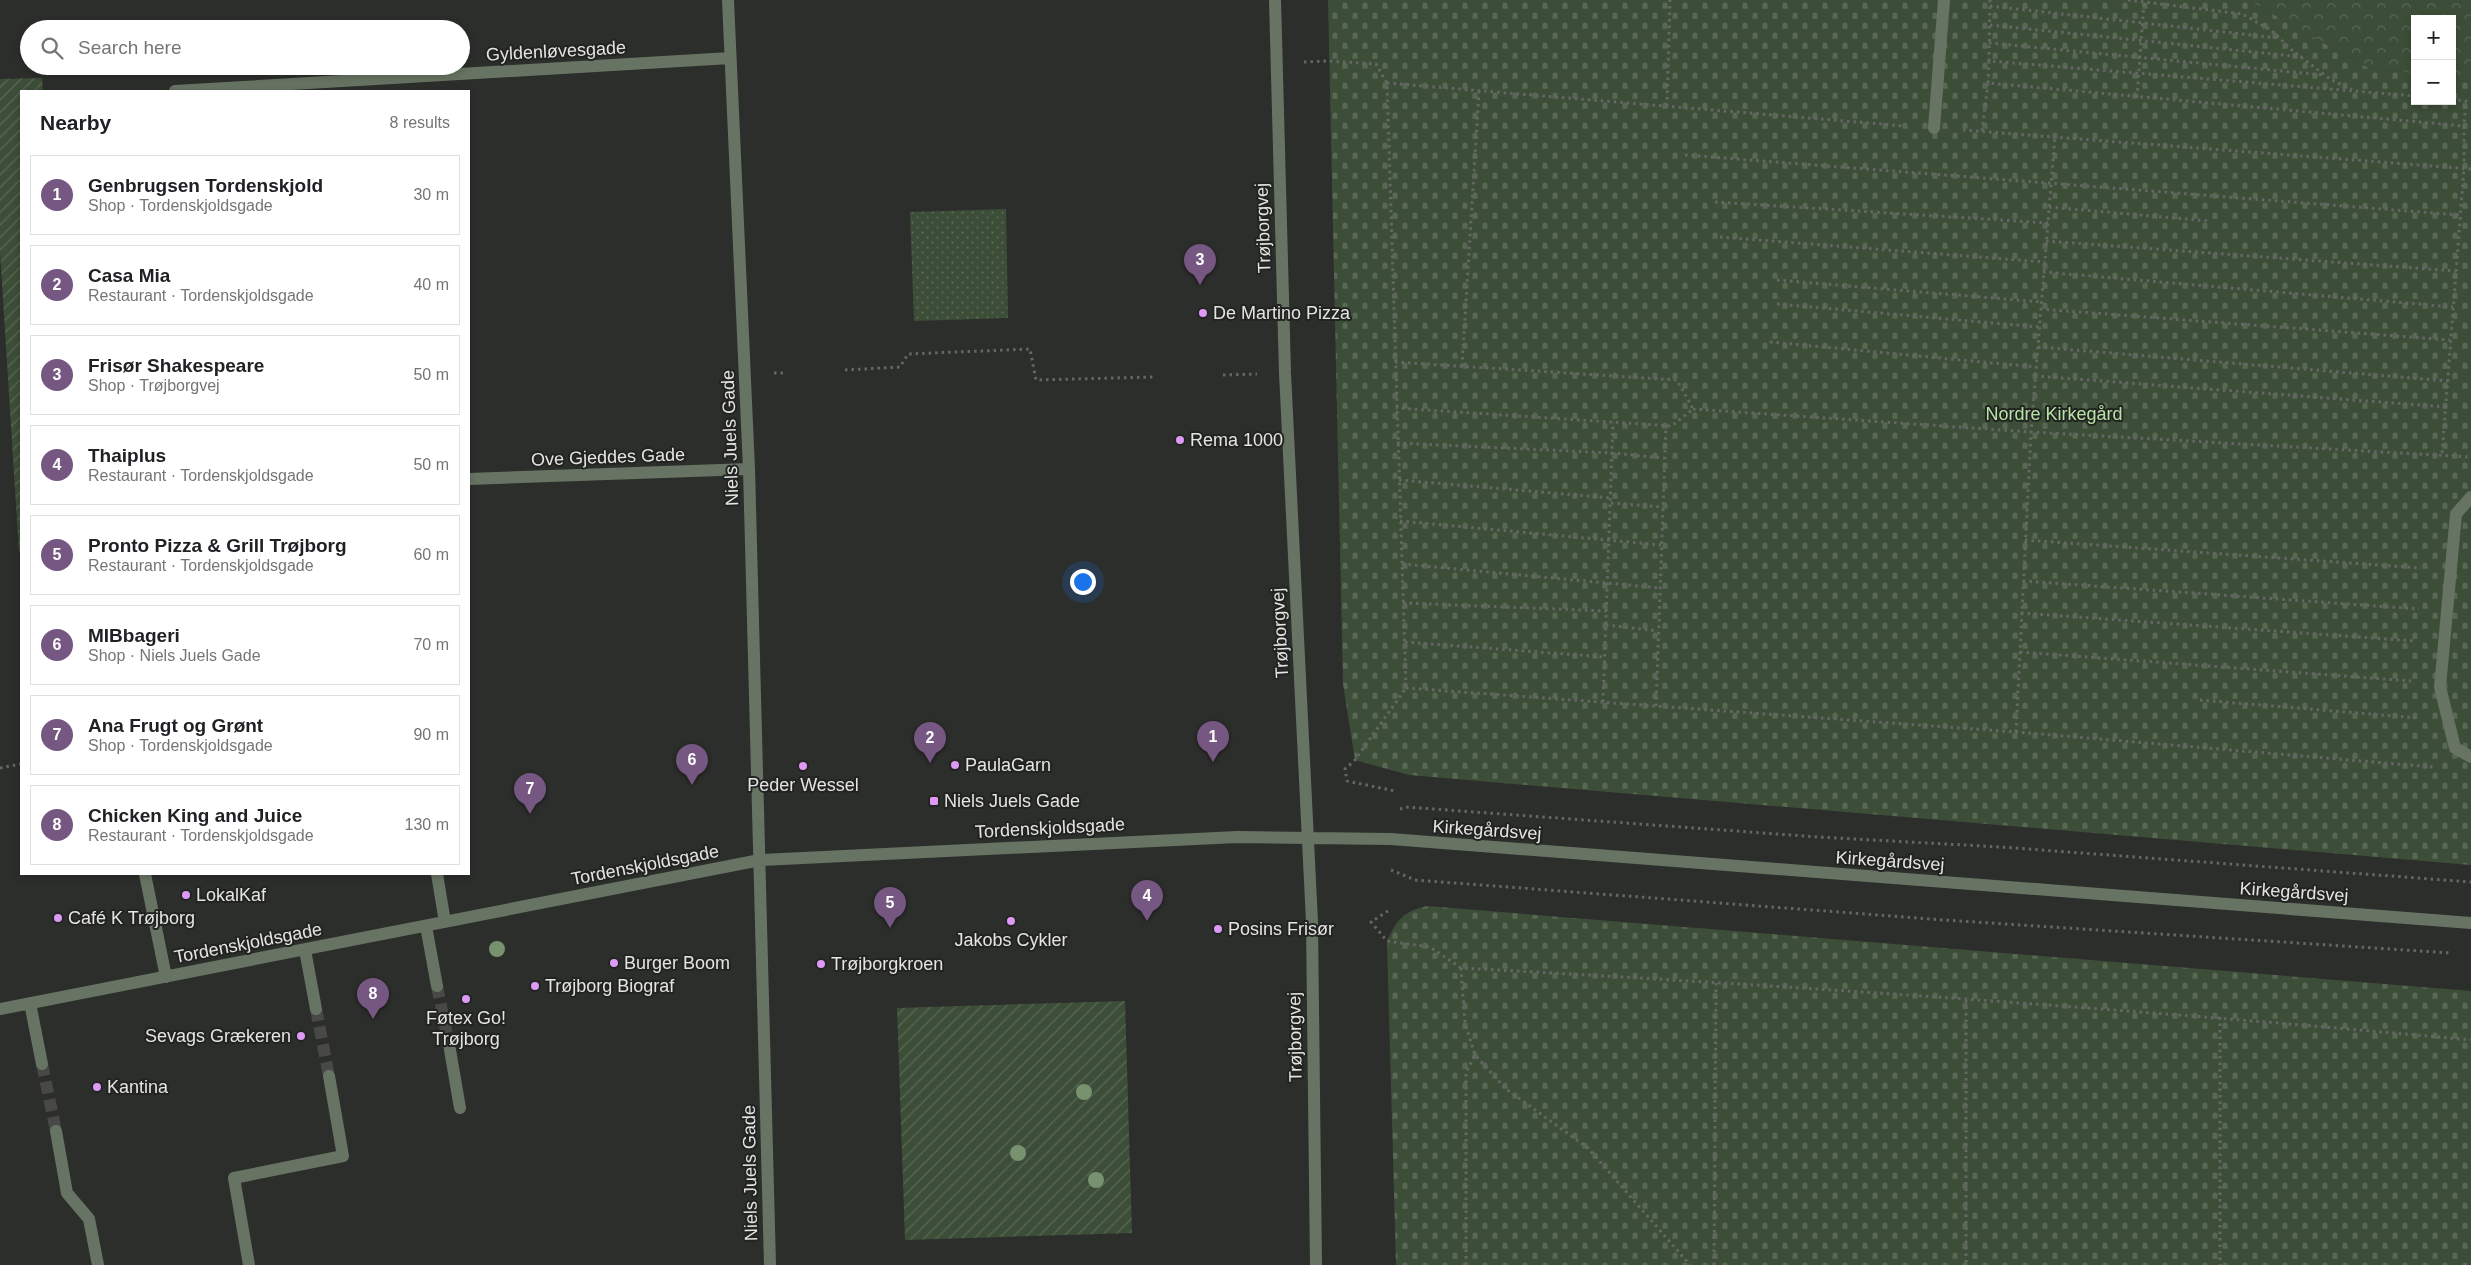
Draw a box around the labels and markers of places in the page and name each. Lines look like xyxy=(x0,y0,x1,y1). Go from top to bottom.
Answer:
pin: 3 xyxy=(1184,244,1216,285)
place label: De Martino Pizza xyxy=(1213,303,1351,323)
marker: De Martino Pizza xyxy=(1197,307,1209,319)
place label: Rema 1000 xyxy=(1190,430,1283,450)
marker: Rema 1000 xyxy=(1174,434,1186,446)
pin: 1 xyxy=(1197,721,1229,762)
pin: 2 xyxy=(914,722,946,763)
pin: 6 xyxy=(676,744,708,785)
place label: PaulaGarn xyxy=(965,755,1051,775)
marker: PaulaGarn xyxy=(949,759,961,771)
marker: Peder Wessel xyxy=(797,760,809,772)
pin: 7 xyxy=(514,773,546,814)
place label: Peder Wessel xyxy=(747,775,859,795)
place label: Niels Juels Gade xyxy=(944,791,1080,811)
marker: Niels Juels Gade xyxy=(928,795,940,807)
pin: 4 xyxy=(1131,880,1163,921)
place label: LokalKaf xyxy=(196,885,267,905)
pin: 5 xyxy=(874,887,906,928)
marker: LokalKaf xyxy=(180,889,192,901)
place label: Café K Trøjborg xyxy=(68,908,195,928)
marker: Café K Trøjborg xyxy=(52,912,64,924)
marker: Jakobs Cykler xyxy=(1005,915,1017,927)
place label: Posins Frisør xyxy=(1228,919,1334,939)
marker: Posins Frisør xyxy=(1212,923,1224,935)
place label: Jakobs Cykler xyxy=(954,930,1068,950)
place label: Burger Boom xyxy=(624,953,730,973)
place label: Trøjborgkroen xyxy=(831,954,943,974)
marker: Burger Boom xyxy=(608,957,620,969)
marker: Trøjborgkroen xyxy=(815,958,827,970)
place label: Trøjborg Biograf xyxy=(545,976,675,996)
pin: 8 xyxy=(357,978,389,1019)
marker: Trøjborg Biograf xyxy=(529,980,541,992)
marker: Føtex Go! Trøjborg xyxy=(460,993,472,1005)
place label: Føtex Go! Trøjborg xyxy=(426,1008,506,1049)
place label: Sevags Grækeren xyxy=(145,1026,291,1046)
marker: Sevags Grækeren xyxy=(295,1030,307,1042)
place label: Kantina xyxy=(107,1077,169,1097)
marker: Kantina xyxy=(91,1081,103,1093)

